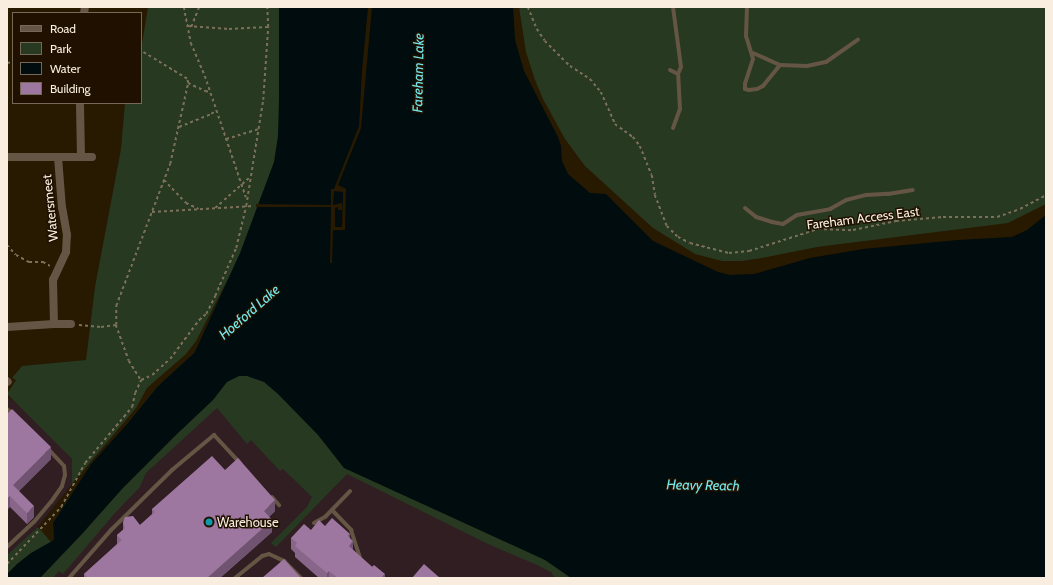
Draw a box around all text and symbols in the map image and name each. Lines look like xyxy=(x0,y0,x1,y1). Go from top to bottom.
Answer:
legend xyxy=(12,12,142,104)
text: Road xyxy=(50,21,76,36)
water label: Fareham Lake xyxy=(409,33,427,113)
text: Park xyxy=(50,41,72,56)
text: Water xyxy=(50,61,80,76)
text: Building xyxy=(50,81,91,96)
street label: Watersmeet xyxy=(39,174,61,242)
street label: Fareham Access East xyxy=(806,203,920,233)
water label: Hoeford Lake xyxy=(215,281,283,343)
water label: Heavy Reach xyxy=(666,476,740,494)
place label: Warehouse xyxy=(217,514,279,530)
marker: Warehouse xyxy=(204,517,214,527)

